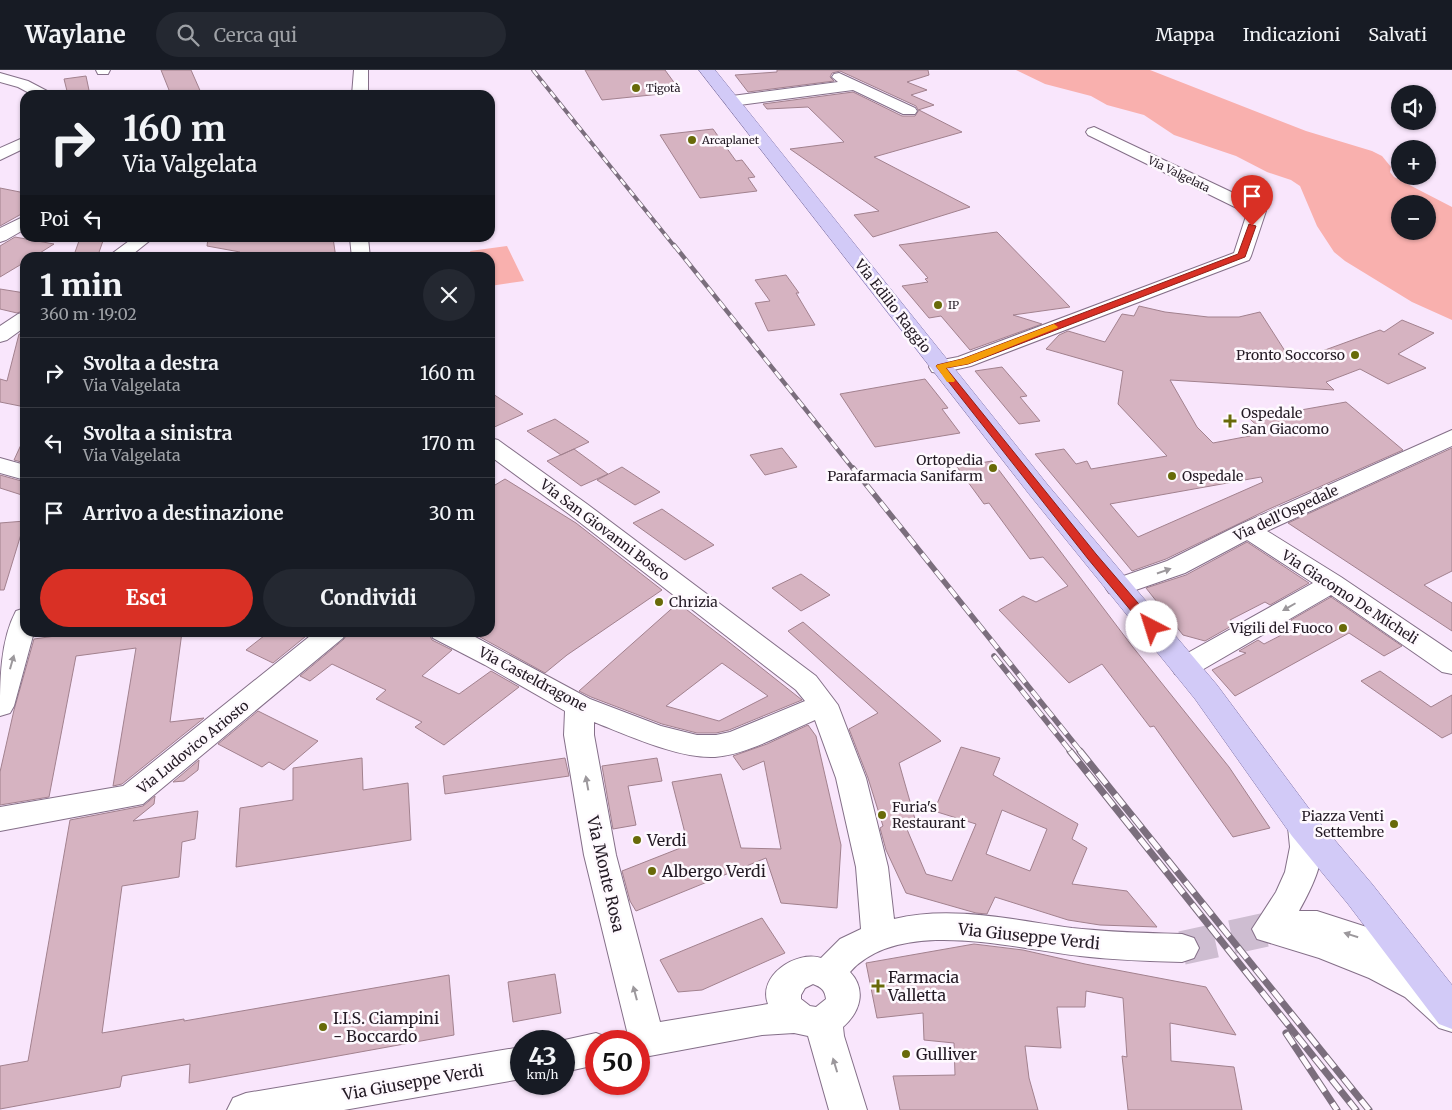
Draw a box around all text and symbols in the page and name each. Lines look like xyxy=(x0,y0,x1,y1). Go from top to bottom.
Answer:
search box xyxy=(156,12,506,57)
text: Waylane xyxy=(25,19,126,50)
icon: search xyxy=(174,21,202,49)
text: Cerca qui xyxy=(214,23,297,47)
text: Mappa xyxy=(1155,23,1215,46)
text: Indicazioni xyxy=(1243,23,1340,46)
text: Salvati xyxy=(1368,23,1427,46)
place label: Tigotà xyxy=(646,81,680,95)
marker: Tigotà xyxy=(630,82,642,94)
map controls xyxy=(1391,85,1436,240)
button: sound xyxy=(1391,85,1436,130)
text: 160 m xyxy=(123,107,226,151)
icon: right xyxy=(40,110,105,175)
place label: Arcaplanet xyxy=(701,133,760,147)
marker: Arcaplanet xyxy=(686,134,698,146)
button: + xyxy=(1391,140,1436,185)
text: Via Valgelata xyxy=(123,150,257,178)
street label: Via Valgelata xyxy=(1145,153,1212,195)
pin xyxy=(1231,175,1273,226)
icon: arrive xyxy=(1238,182,1266,210)
button: − xyxy=(1391,195,1436,240)
icon: left xyxy=(79,205,107,233)
text: Poi xyxy=(40,207,69,231)
street label: Via Edilio Raggio xyxy=(850,255,935,356)
text: 1 min xyxy=(40,266,122,304)
button: close xyxy=(423,269,475,321)
place label: IP xyxy=(948,298,959,312)
marker: IP xyxy=(932,299,944,311)
text: 360 m · 19:02 xyxy=(40,304,137,324)
place label: Pronto Soccorso xyxy=(1236,346,1345,364)
marker: Pronto Soccorso xyxy=(1349,349,1361,361)
text: Svolta a destra xyxy=(83,351,219,375)
icon: right xyxy=(40,359,68,387)
text: 160 m xyxy=(420,361,475,385)
text: Via Valgelata xyxy=(83,375,181,395)
place label: Ospedale San Giacomo xyxy=(1241,404,1329,438)
marker: Ospedale San Giacomo xyxy=(1223,414,1237,428)
text: Svolta a sinistra xyxy=(83,421,232,445)
icon: left xyxy=(40,429,68,457)
text: 170 m xyxy=(422,431,475,455)
text: Via Valgelata xyxy=(83,445,181,465)
place label: Ortopedia Parafarmacia Sanifarm xyxy=(827,451,983,485)
marker: Ortopedia Parafarmacia Sanifarm xyxy=(987,462,999,474)
place label: Ospedale xyxy=(1182,467,1243,485)
marker: Ospedale xyxy=(1166,470,1178,482)
street label: Via San Giovanni Bosco xyxy=(536,475,673,585)
street label: Via dell'Ospedale xyxy=(1230,481,1341,546)
icon: arrive xyxy=(40,499,68,527)
text: Arrivo a destinazione xyxy=(83,501,283,525)
text: 30 m xyxy=(429,501,475,525)
street label: Via Giacomo De Micheli xyxy=(1278,546,1422,648)
one-way arrow xyxy=(1157,567,1172,574)
button: Esci xyxy=(40,569,253,627)
button: Condividi xyxy=(263,569,475,627)
place label: Chrizia xyxy=(669,593,718,611)
marker: Chrizia xyxy=(653,596,665,608)
position arrow xyxy=(1125,600,1177,652)
one-way arrow xyxy=(1283,603,1296,612)
place label: Vigili del Fuoco xyxy=(1229,619,1333,637)
marker: Vigili del Fuoco xyxy=(1337,622,1349,634)
street label: Via Casteldragone xyxy=(475,642,590,715)
one-way arrow xyxy=(9,654,17,669)
street label: Via Ludovico Ariosto xyxy=(133,696,252,798)
one-way arrow xyxy=(583,775,591,791)
place label: Furia's Restaurant xyxy=(892,798,966,832)
place label: Piazza Venti Settembre xyxy=(1302,807,1384,841)
marker: Furia's Restaurant xyxy=(876,809,888,821)
street label: Via Monte Rosa xyxy=(583,813,629,934)
marker: Piazza Venti Settembre xyxy=(1388,818,1400,830)
place label: Verdi xyxy=(646,830,687,850)
marker: Verdi xyxy=(631,834,643,846)
place label: Albergo Verdi xyxy=(661,861,766,881)
marker: Albergo Verdi xyxy=(646,865,658,877)
street label: Via Giuseppe Verdi xyxy=(956,918,1101,953)
one-way arrow xyxy=(1343,931,1358,938)
place label: Farmacia Valletta xyxy=(887,967,960,1005)
marker: Farmacia Valletta xyxy=(872,980,884,992)
one-way arrow xyxy=(631,985,639,1000)
place label: I.I.S. Ciampini - Boccardo xyxy=(333,1008,439,1046)
marker: I.I.S. Ciampini - Boccardo xyxy=(317,1021,329,1033)
speed limit sign: 50 xyxy=(585,1030,650,1095)
text: 43 xyxy=(528,1040,557,1072)
place label: Gulliver xyxy=(916,1044,977,1064)
marker: Gulliver xyxy=(900,1048,912,1060)
one-way arrow xyxy=(830,1058,838,1073)
street label: Via Giuseppe Verdi xyxy=(340,1060,485,1104)
text: km/h xyxy=(527,1067,558,1082)

